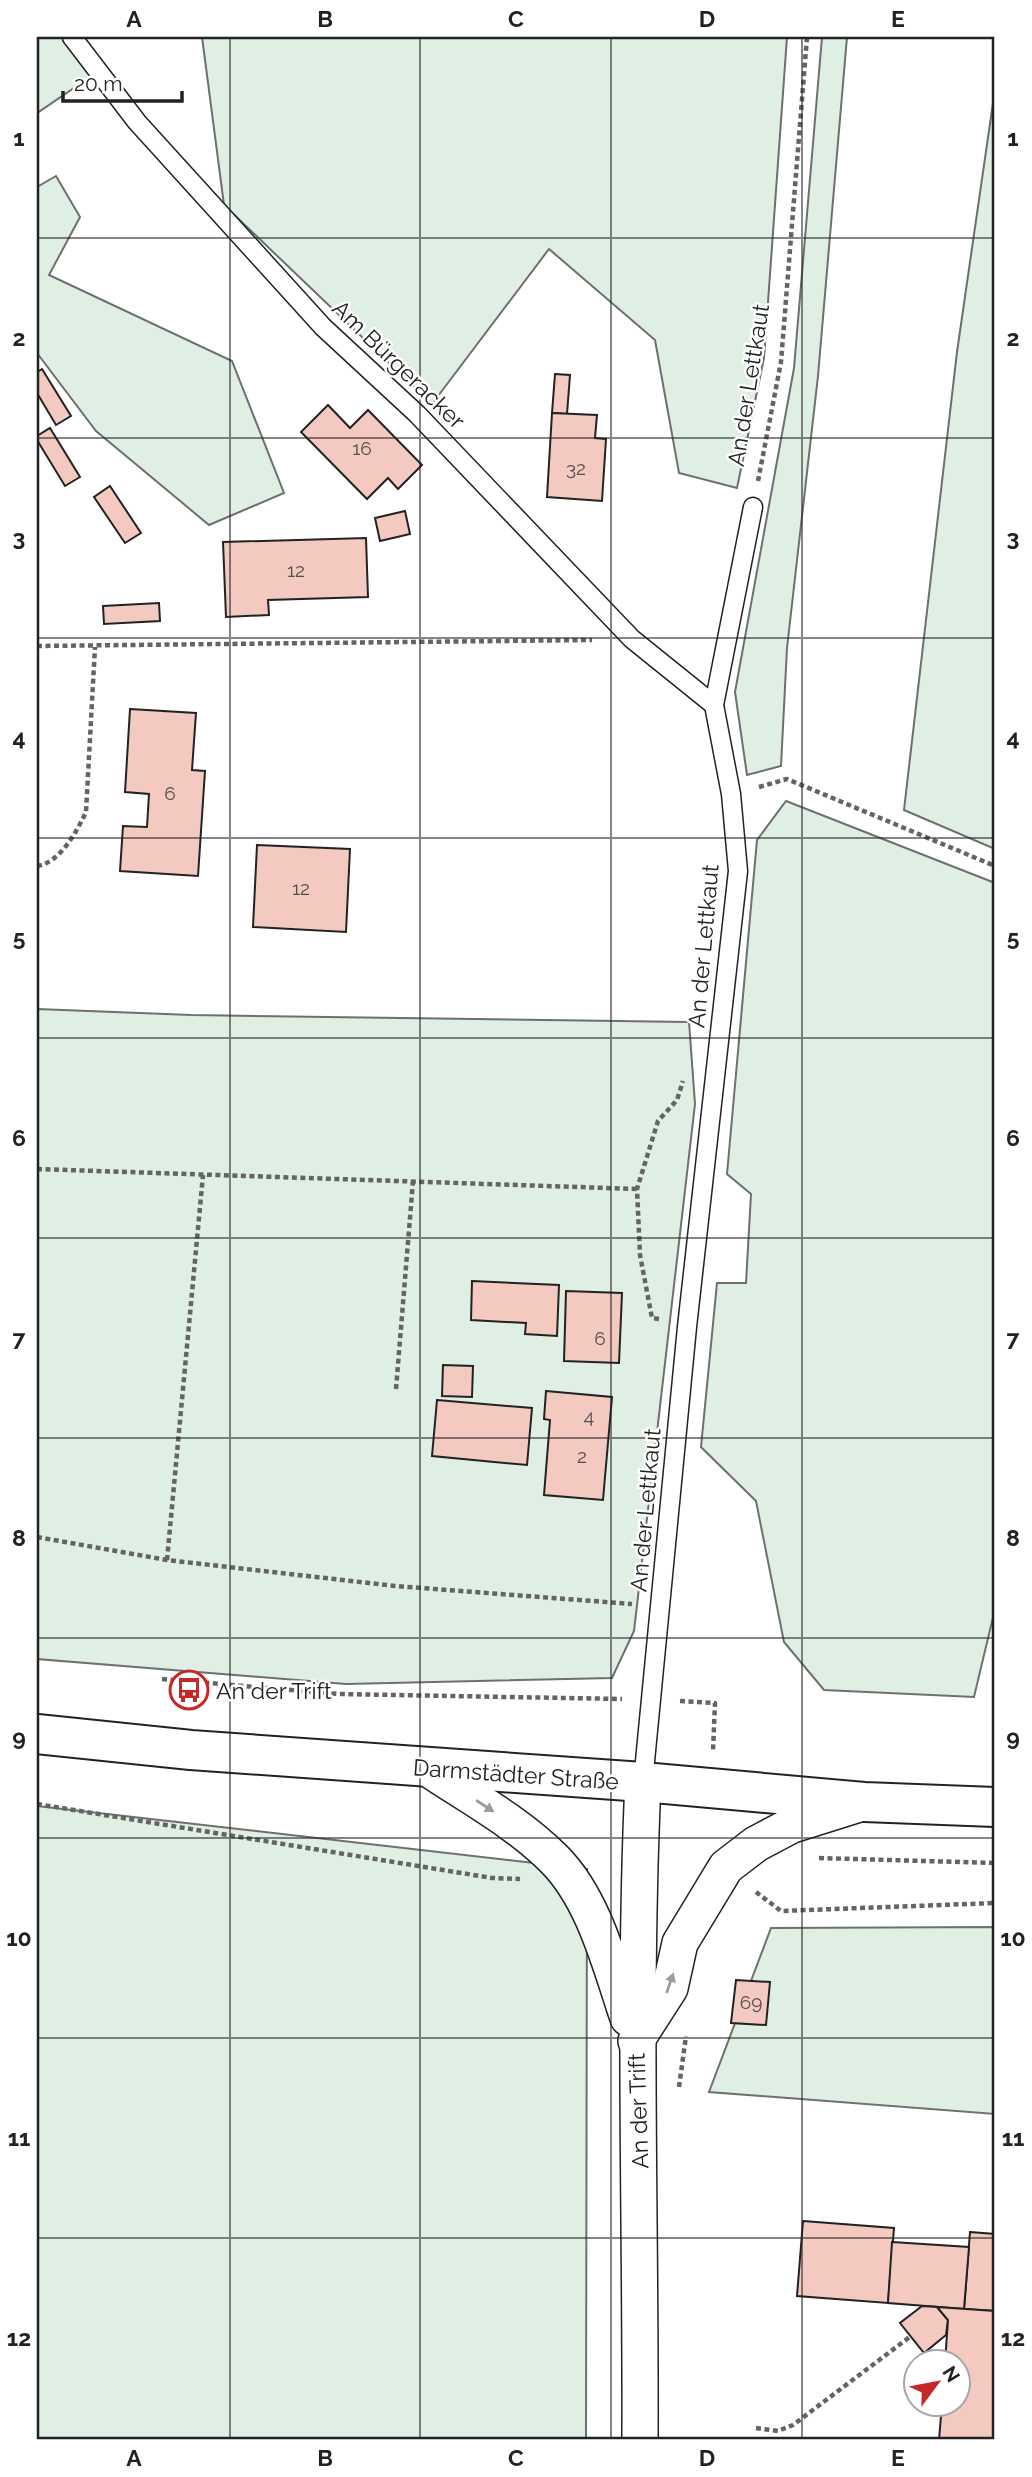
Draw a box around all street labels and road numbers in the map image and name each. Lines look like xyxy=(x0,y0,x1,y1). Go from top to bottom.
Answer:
street label: Am Bürgeracker xyxy=(327,294,471,434)
street label: An der Lettkaut xyxy=(722,302,774,468)
street label: An der Lettkaut xyxy=(682,863,724,1029)
street label: An der Lettkaut xyxy=(624,1427,666,1593)
street label: Darmstädter Straße xyxy=(412,1753,620,1795)
street label: An der Trift xyxy=(622,2052,654,2169)

